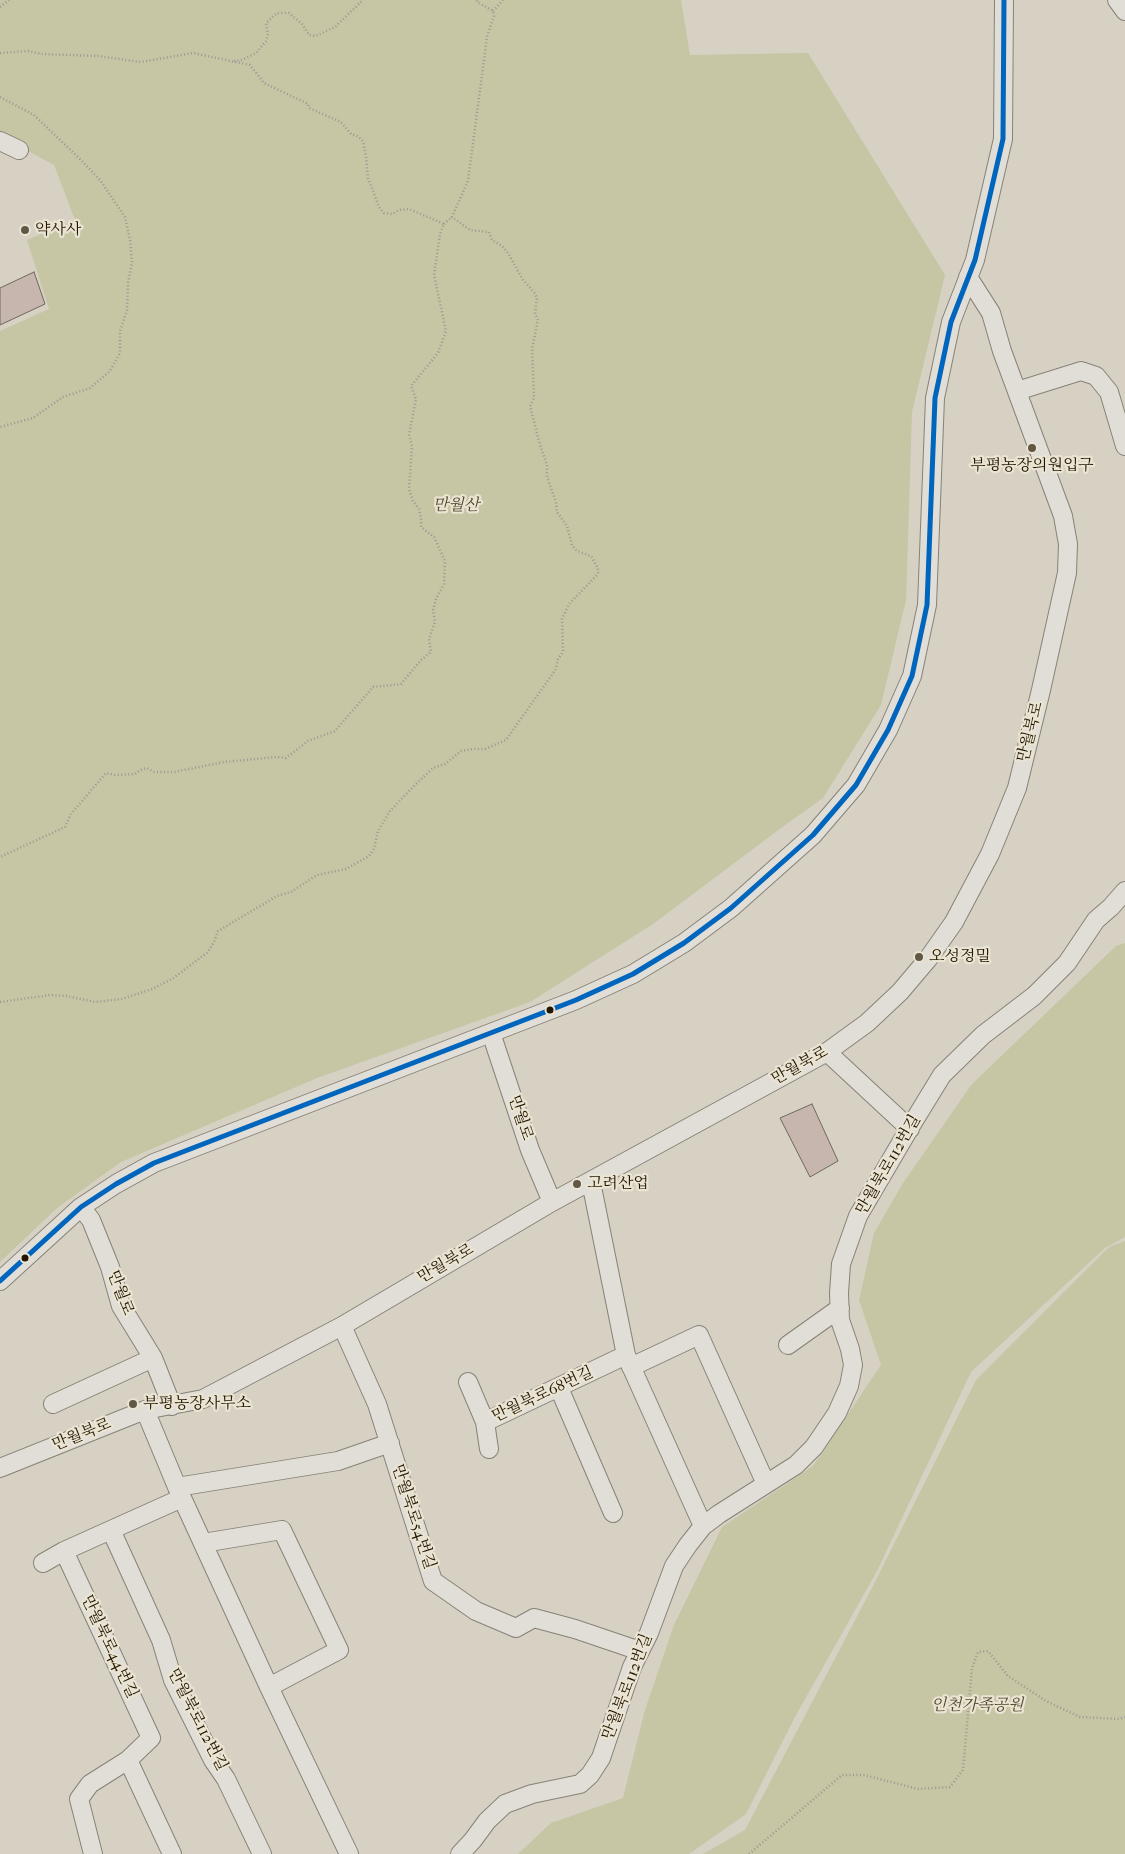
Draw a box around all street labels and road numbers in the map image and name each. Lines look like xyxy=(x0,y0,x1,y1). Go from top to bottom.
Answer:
street label: 만월북로 xyxy=(1014,700,1048,764)
street label: 만월북로 xyxy=(768,1043,832,1089)
street label: 만월로 xyxy=(504,1093,536,1143)
street label: 만월북로112번길 xyxy=(853,1112,925,1218)
street label: 만월북로 xyxy=(414,1240,478,1288)
street label: 만월로 xyxy=(103,1268,137,1318)
street label: 만월북로68번길 xyxy=(489,1363,597,1427)
street label: 만월북로 xyxy=(50,1415,114,1455)
street label: 만월북로54번길 xyxy=(387,1462,439,1572)
street label: 만월북로44번길 xyxy=(77,1592,141,1702)
street label: 만월북로112번길 xyxy=(599,1631,657,1743)
street label: 만월북로112번길 xyxy=(163,1666,231,1774)

